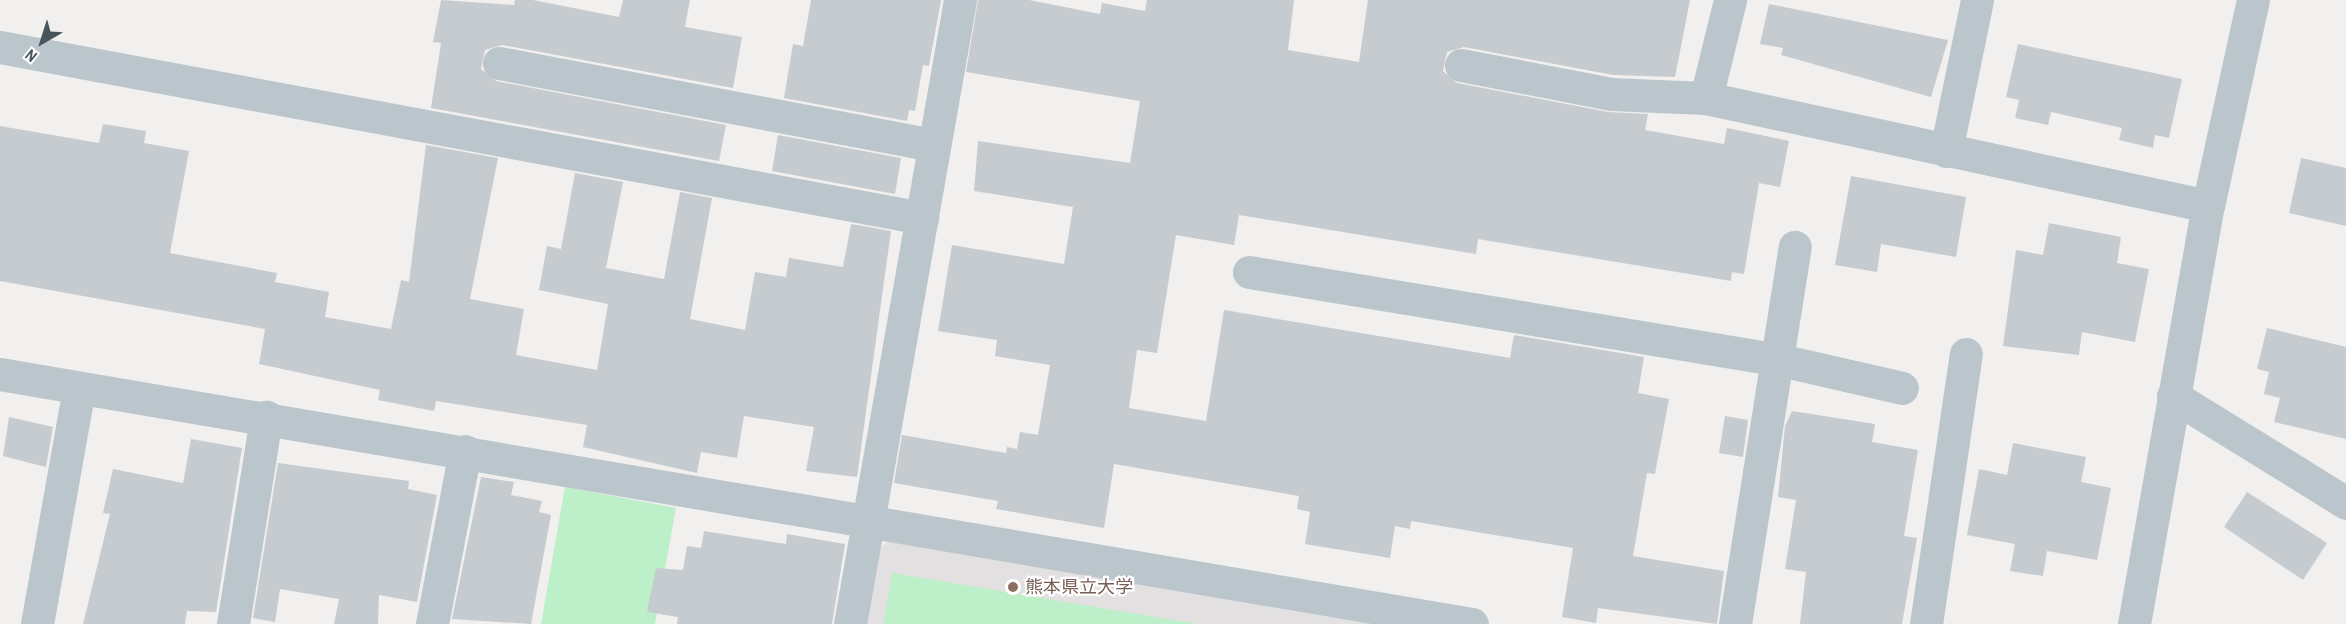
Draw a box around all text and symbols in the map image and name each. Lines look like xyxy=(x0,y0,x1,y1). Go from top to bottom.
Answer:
north arrow xyxy=(12,12,72,72)
text: N xyxy=(20,44,41,68)
place label: 熊本県立大学 xyxy=(1025,576,1133,598)
marker: 熊本県立大学 xyxy=(1006,580,1020,594)

